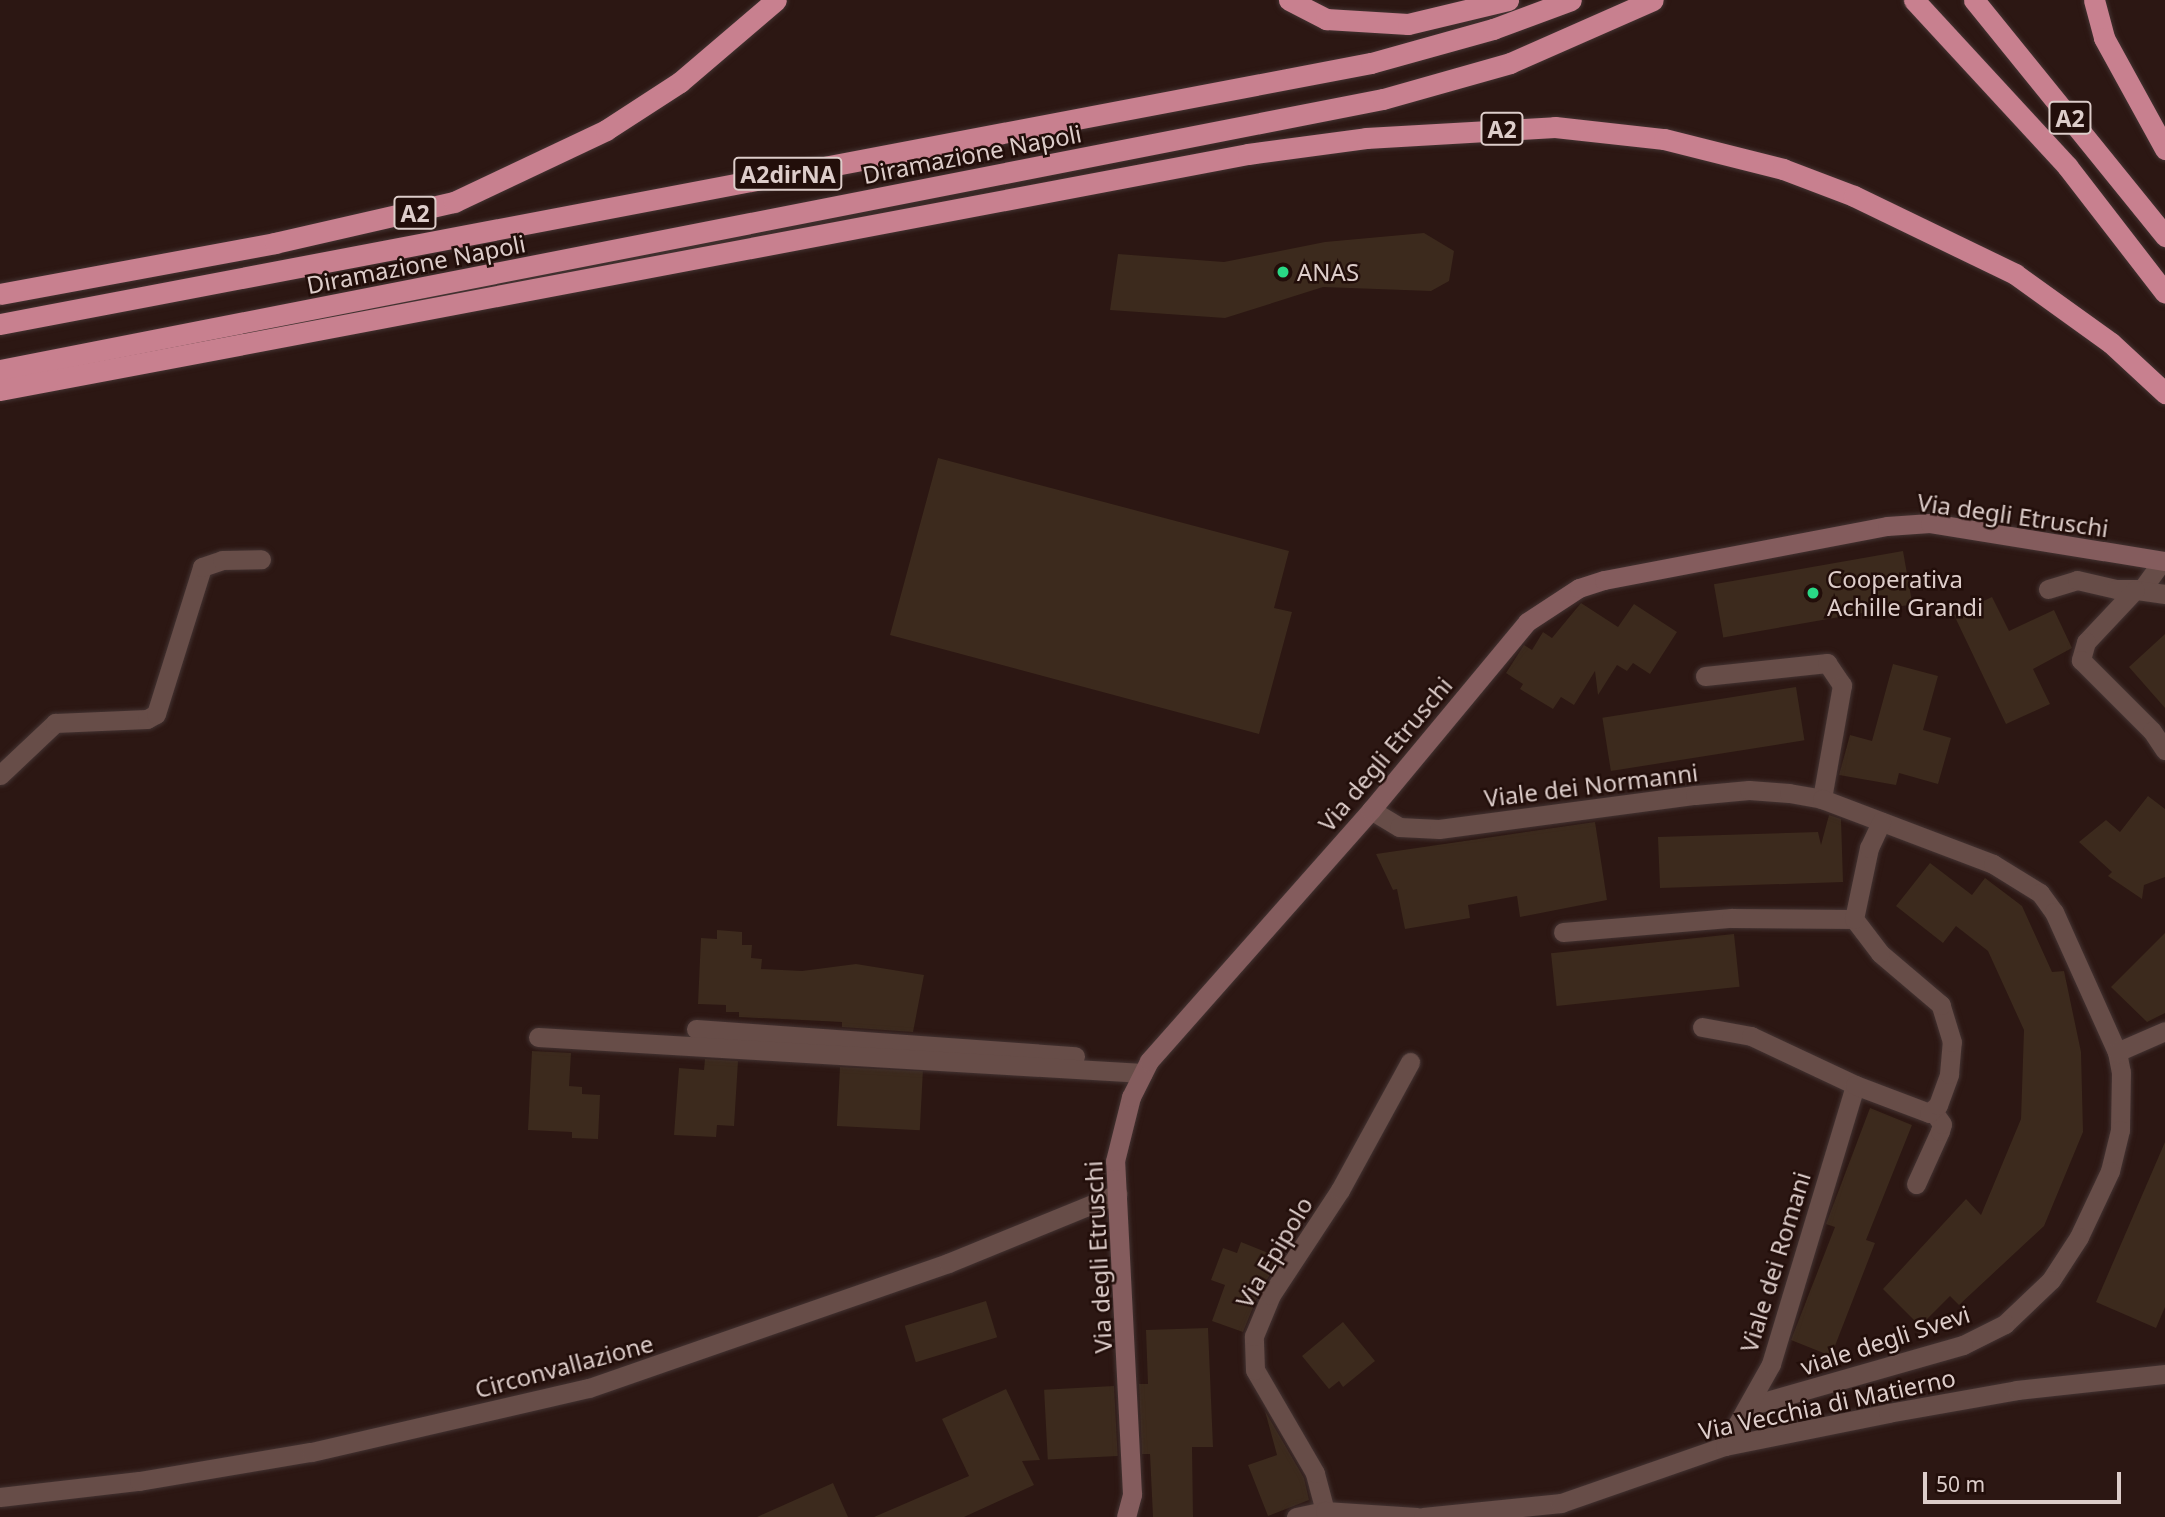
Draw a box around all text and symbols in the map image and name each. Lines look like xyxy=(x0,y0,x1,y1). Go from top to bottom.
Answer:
road number: A2 xyxy=(2047,99,2093,138)
road number: A2 xyxy=(1479,110,1525,148)
street label: Diramazione Napoli xyxy=(860,119,1084,189)
road number: A2dirNA xyxy=(732,154,844,194)
road number: A2 xyxy=(392,194,438,232)
street label: Diramazione Napoli xyxy=(304,229,528,299)
place label: ANAS xyxy=(1297,258,1359,286)
marker: ANAS xyxy=(1275,264,1291,280)
street label: Via degli Etruschi xyxy=(1916,487,2110,543)
place label: Cooperativa Achille Grandi xyxy=(1827,565,1983,621)
marker: Cooperativa Achille Grandi xyxy=(1805,585,1821,601)
street label: Via degli Etruschi xyxy=(1312,671,1458,837)
street label: Viale dei Normanni xyxy=(1482,758,1700,812)
street label: Via degli Etruschi xyxy=(1079,1160,1117,1354)
street label: Viale dei Romani xyxy=(1734,1168,1816,1356)
street label: Via Epipolo xyxy=(1230,1191,1318,1313)
street label: viale degli Svevi xyxy=(1797,1299,1973,1381)
street label: Circonvallazione xyxy=(472,1328,656,1404)
street label: Via Vecchia di Matierno xyxy=(1696,1363,1958,1445)
scale bar xyxy=(1927,1458,2125,1502)
text: 50 m xyxy=(1936,1470,1985,1498)

